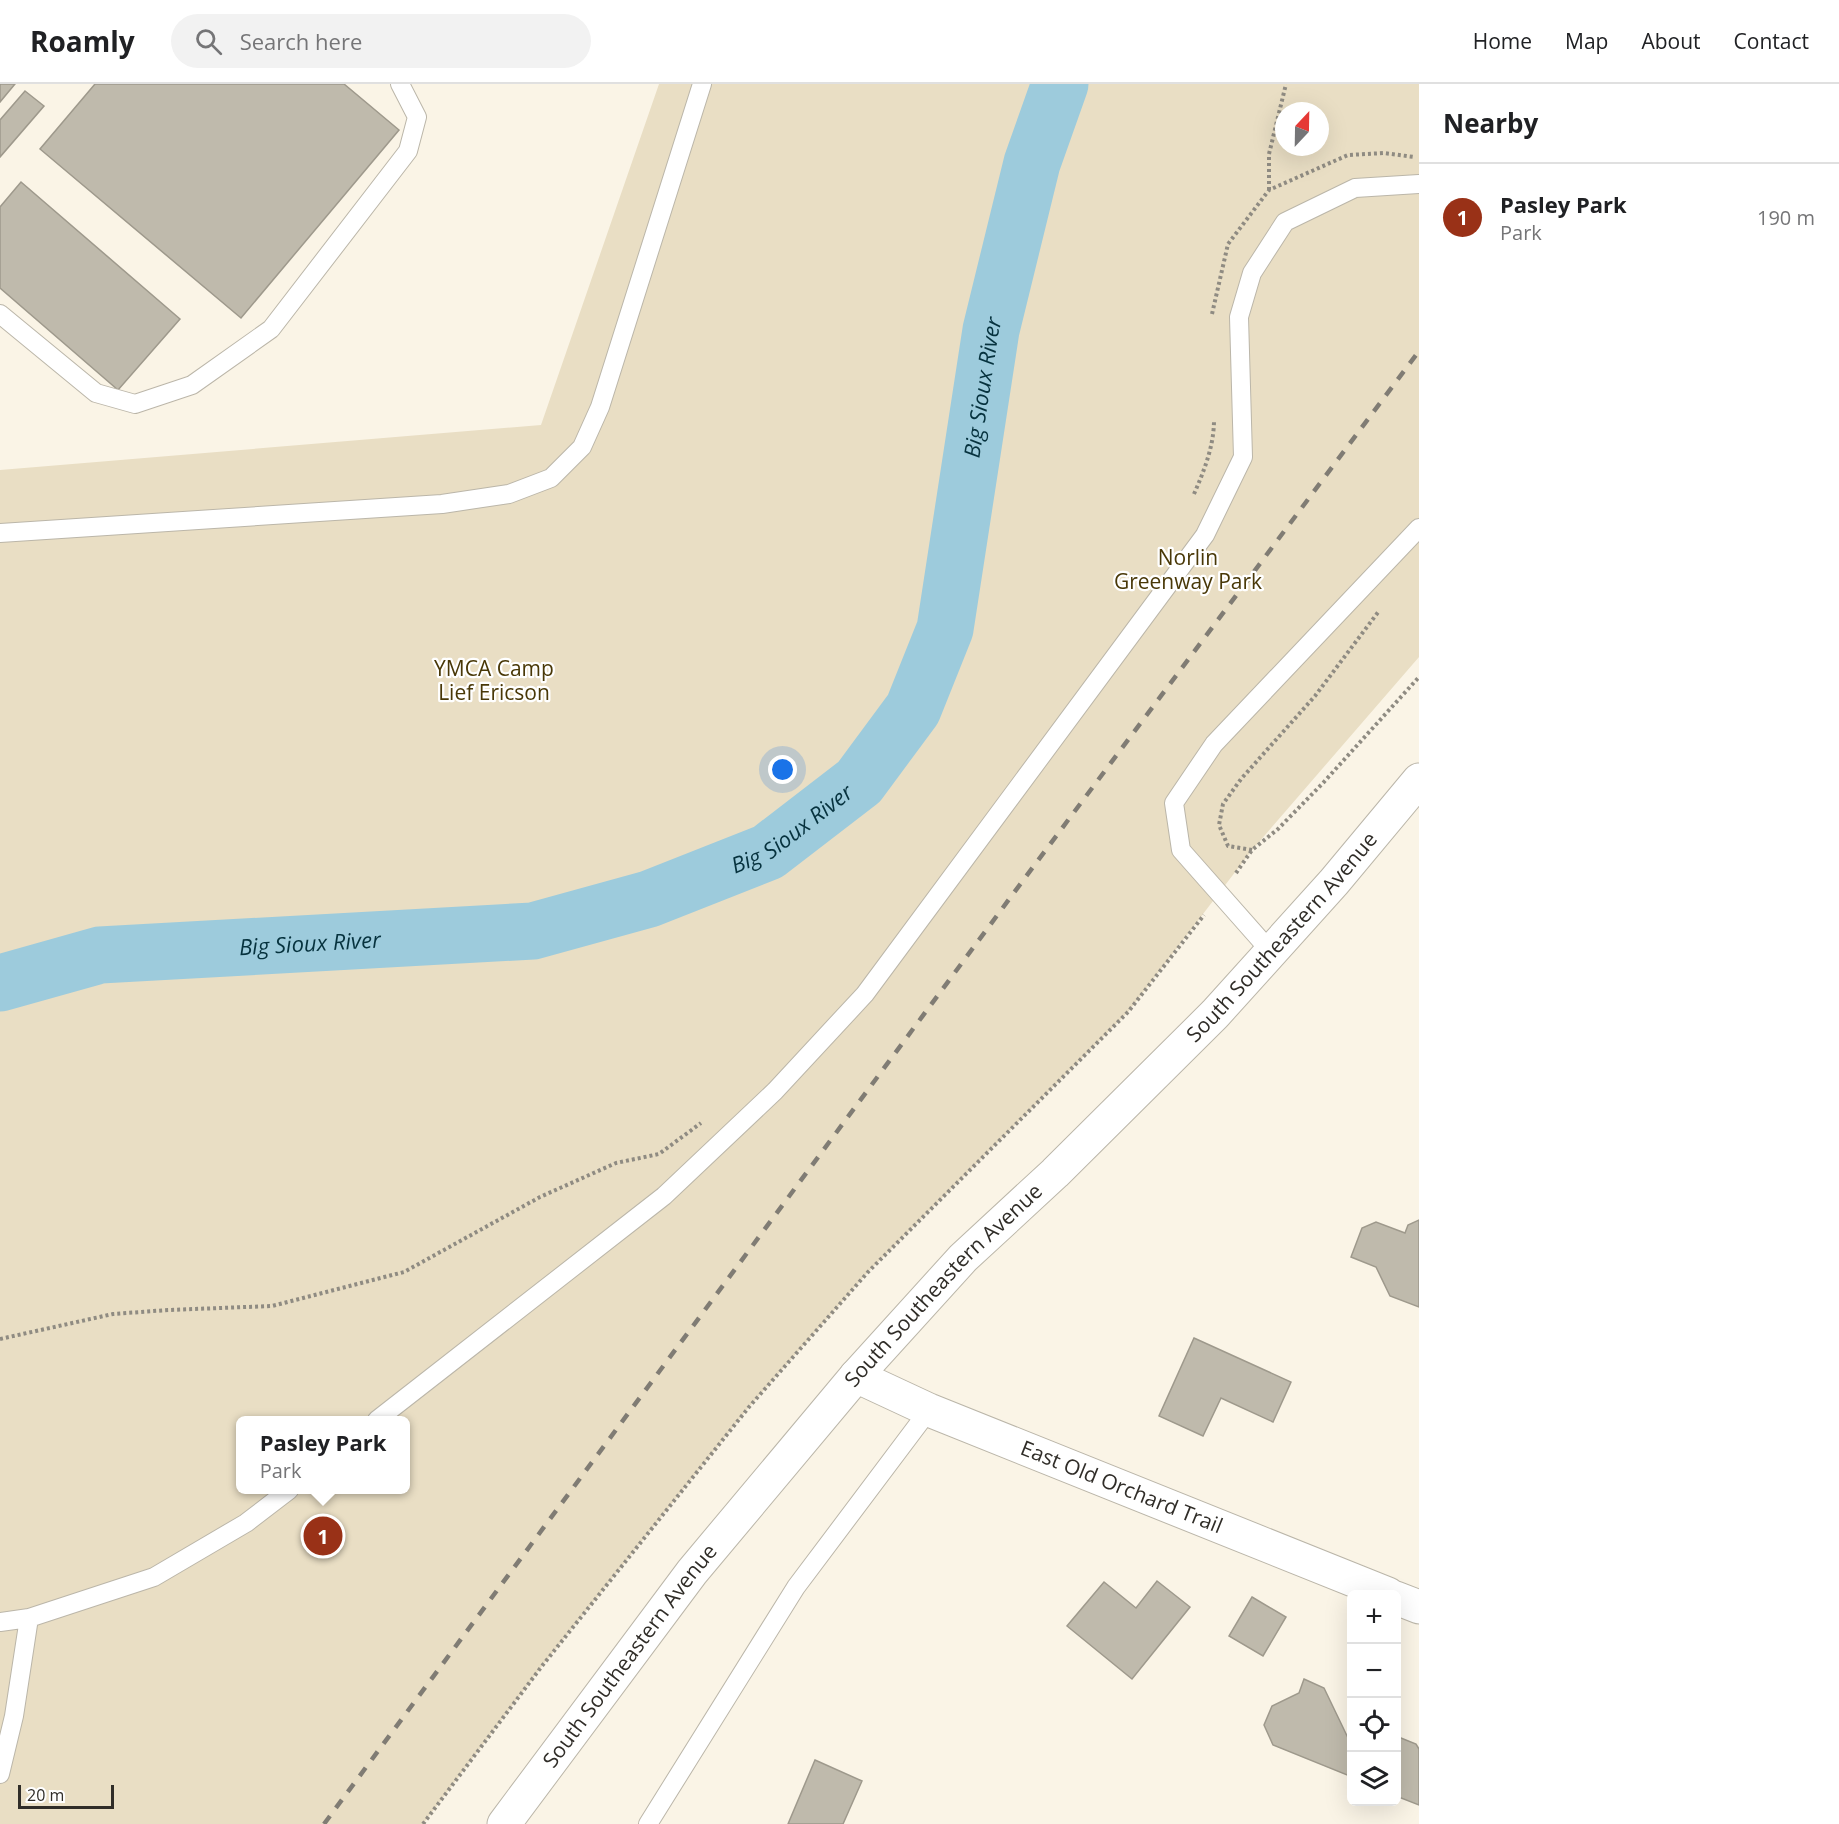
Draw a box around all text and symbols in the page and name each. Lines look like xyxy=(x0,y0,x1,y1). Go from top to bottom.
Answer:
search box xyxy=(171,14,591,68)
text: Roamly xyxy=(30,22,135,60)
icon: search xyxy=(192,25,225,58)
text: Search here xyxy=(240,26,362,56)
text: Home xyxy=(1473,27,1532,55)
text: Map xyxy=(1565,27,1608,55)
text: About xyxy=(1641,27,1701,55)
text: Contact xyxy=(1734,27,1809,55)
north arrow xyxy=(1275,102,1329,156)
text: Nearby xyxy=(1443,105,1538,141)
text: Pasley Park xyxy=(1500,189,1627,219)
text: 1 xyxy=(1457,204,1468,231)
text: 190 m xyxy=(1757,204,1815,231)
text: Park xyxy=(1500,219,1542,246)
water label: Big Sioux River xyxy=(956,312,1008,460)
park label: Norlin Greenway Park xyxy=(1114,543,1262,595)
park label: YMCA Camp Lief Ericson xyxy=(434,654,554,706)
your location xyxy=(768,755,797,784)
water label: Big Sioux River xyxy=(726,776,859,879)
street label: South Southeastern Avenue xyxy=(1180,826,1383,1048)
water label: Big Sioux River xyxy=(238,923,383,961)
street label: South Southeastern Avenue xyxy=(838,1177,1048,1392)
popup xyxy=(236,1416,410,1494)
text: Pasley Park xyxy=(260,1427,386,1457)
street label: East Old Orchard Trail xyxy=(1017,1433,1227,1539)
text: Park xyxy=(260,1457,301,1484)
pin: 1 xyxy=(304,1514,342,1558)
street label: South Southeastern Avenue xyxy=(536,1538,723,1773)
map controls xyxy=(1347,1590,1401,1806)
button: + xyxy=(1347,1590,1401,1644)
button: − xyxy=(1347,1644,1401,1698)
button: locate xyxy=(1347,1698,1401,1752)
button: layers xyxy=(1347,1752,1401,1806)
scale bar xyxy=(18,1782,114,1810)
text: 20 m xyxy=(27,1784,64,1806)

